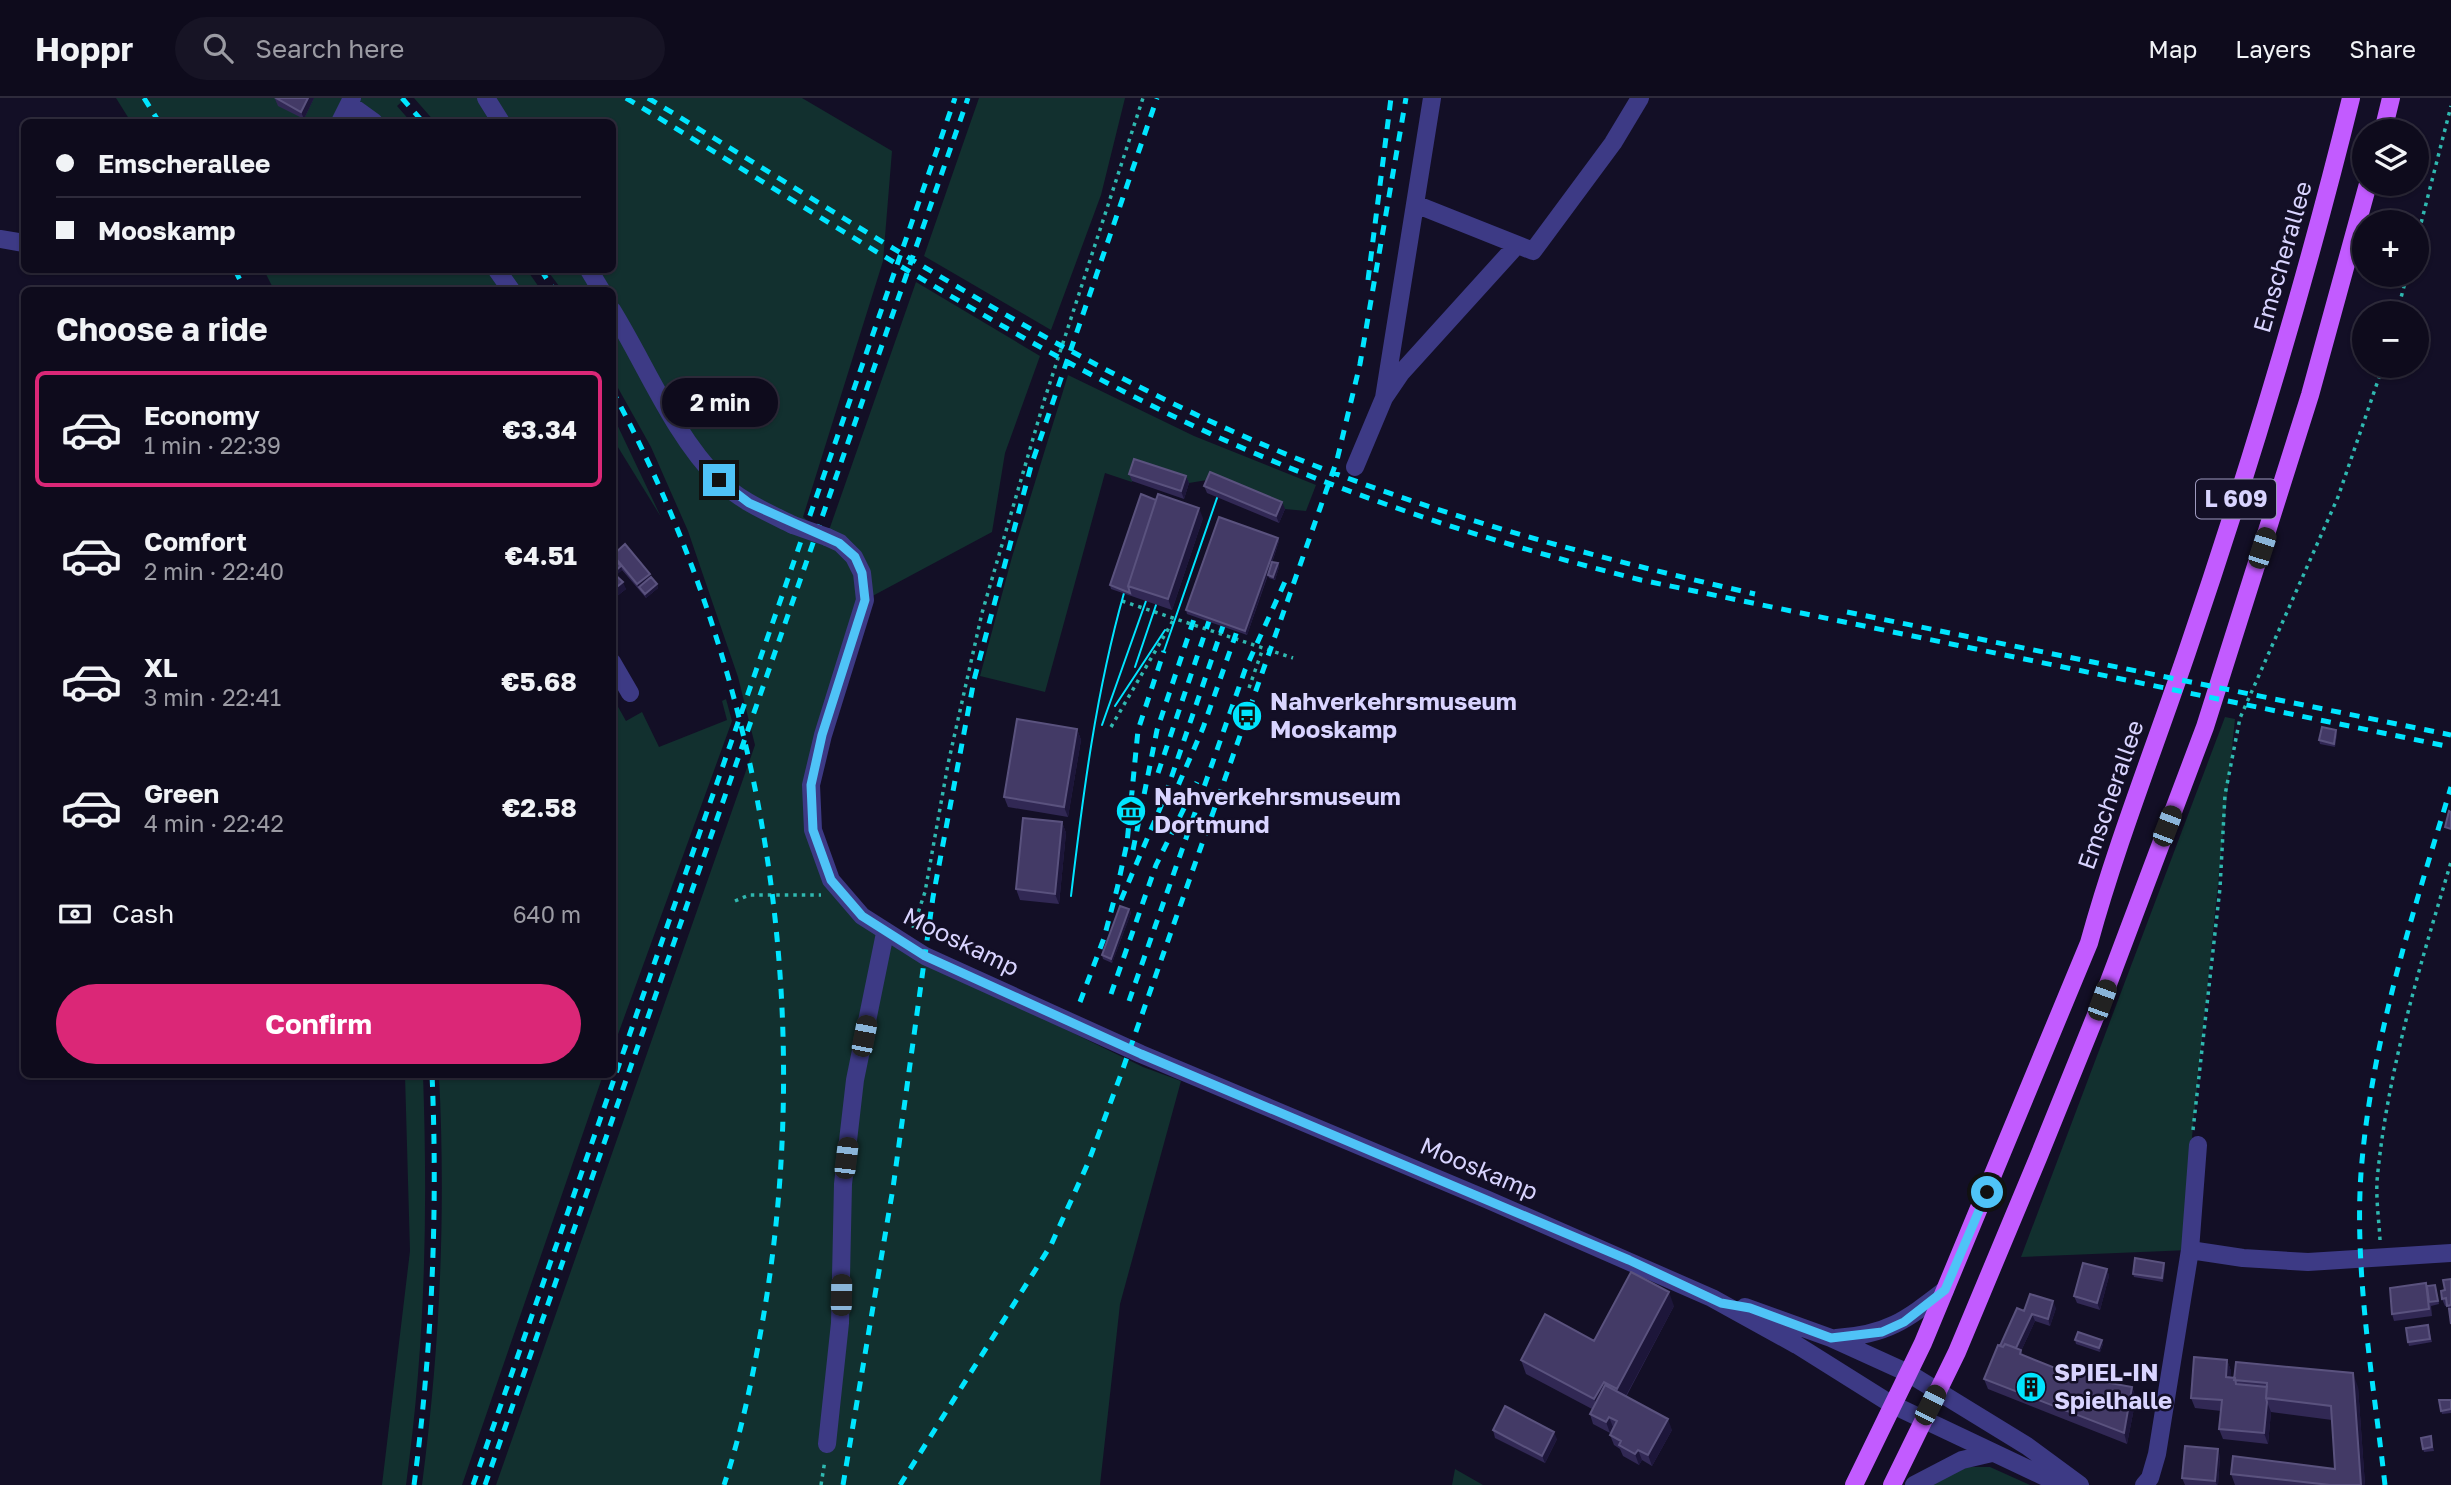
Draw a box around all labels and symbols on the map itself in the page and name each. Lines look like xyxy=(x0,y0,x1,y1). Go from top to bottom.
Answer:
street label: Emscherallee xyxy=(2246,178,2317,336)
callout: 2 min xyxy=(661,378,777,428)
route end xyxy=(703,464,735,496)
road number: L 609 xyxy=(2196,480,2276,518)
car xyxy=(2246,525,2279,571)
place label: Nahverkehrsmuseum Mooskamp xyxy=(1270,686,1517,743)
bus stop icon: Nahverkehrsmuseum Mooskamp xyxy=(1230,699,1264,733)
street label: Emscherallee xyxy=(2070,716,2149,873)
place label: Nahverkehrsmuseum Dortmund xyxy=(1154,781,1401,838)
museum icon: Nahverkehrsmuseum Dortmund xyxy=(1114,794,1148,828)
car xyxy=(2150,803,2185,849)
street label: Mooskamp xyxy=(899,900,1024,981)
car xyxy=(2085,977,2120,1023)
car xyxy=(850,1013,879,1059)
street label: Mooskamp xyxy=(1416,1130,1543,1205)
car xyxy=(834,1136,859,1180)
route start xyxy=(1971,1176,2003,1208)
car xyxy=(831,1274,852,1316)
place label: SPIEL-IN Spielhalle xyxy=(2054,1357,2172,1414)
building icon: SPIEL-IN Spielhalle xyxy=(2014,1370,2048,1404)
car xyxy=(1912,1382,1949,1428)

